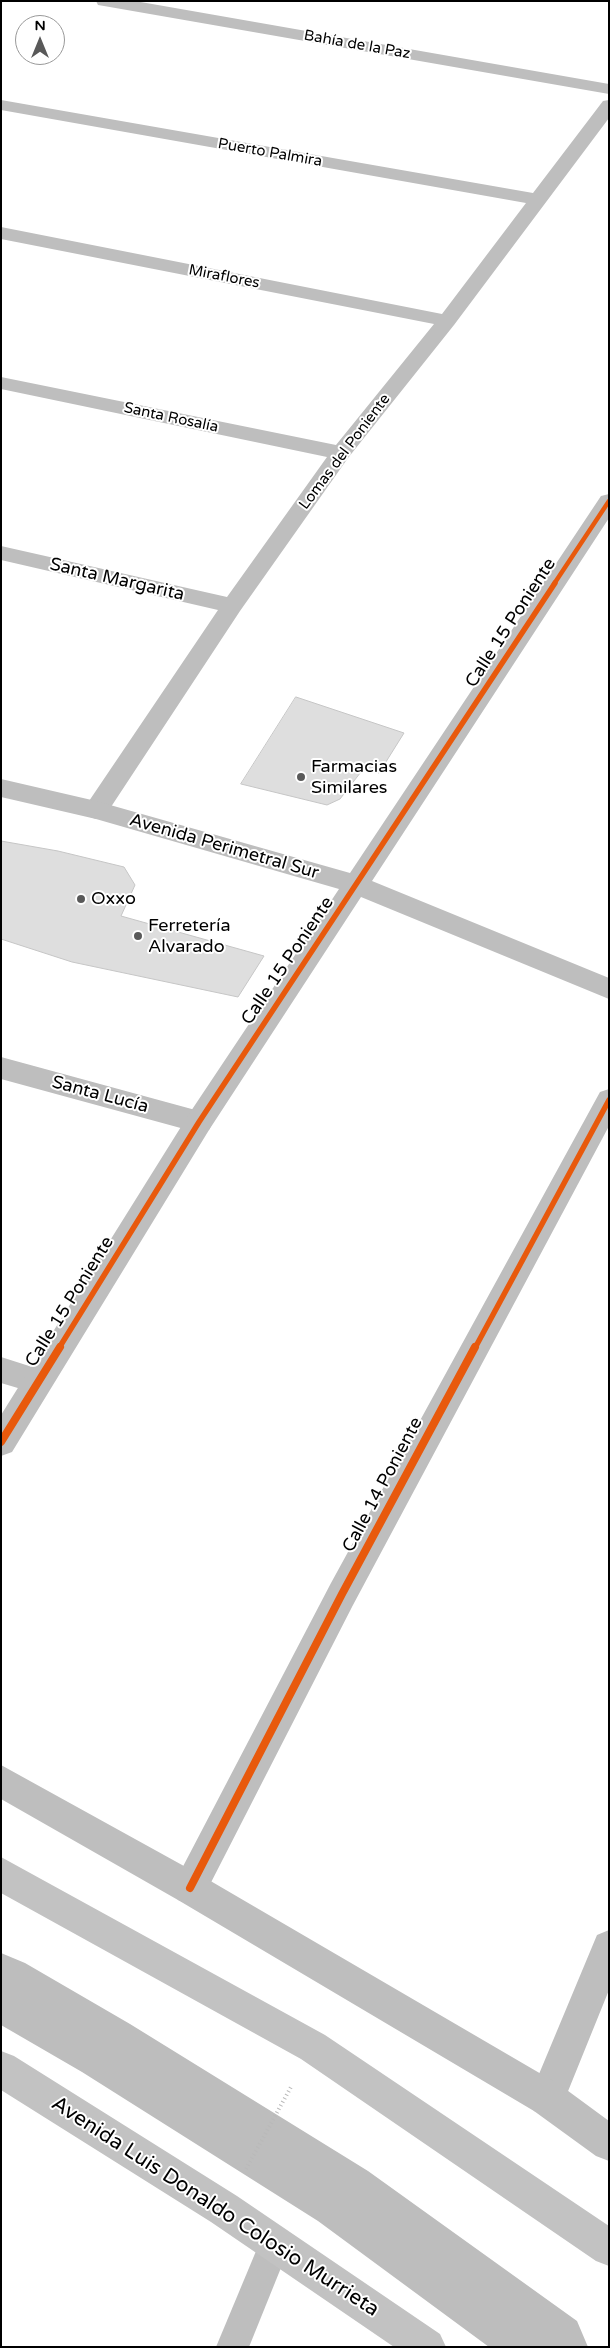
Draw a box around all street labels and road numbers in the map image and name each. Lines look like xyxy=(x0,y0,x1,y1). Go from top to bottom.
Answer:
street label: Bahía de la Paz xyxy=(302,27,412,63)
street label: Puerto Palmira xyxy=(216,135,324,171)
street label: Miraflores xyxy=(187,261,261,293)
street label: Lomas del Poniente xyxy=(296,391,394,513)
street label: Santa Rosalía xyxy=(122,399,220,437)
street label: Santa Margarita xyxy=(48,554,186,606)
street label: Calle 15 Poniente xyxy=(461,554,561,692)
street label: Avenida Perimetral Sur xyxy=(127,810,321,884)
street label: Calle 15 Poniente xyxy=(237,893,339,1029)
street label: Santa Lucía xyxy=(49,1072,151,1118)
street label: Calle 15 Poniente xyxy=(21,1233,119,1371)
street label: Calle 14 Poniente xyxy=(338,1414,428,1556)
street label: Avenida Luis Donaldo Colosio Murrieta xyxy=(46,2091,384,2323)

